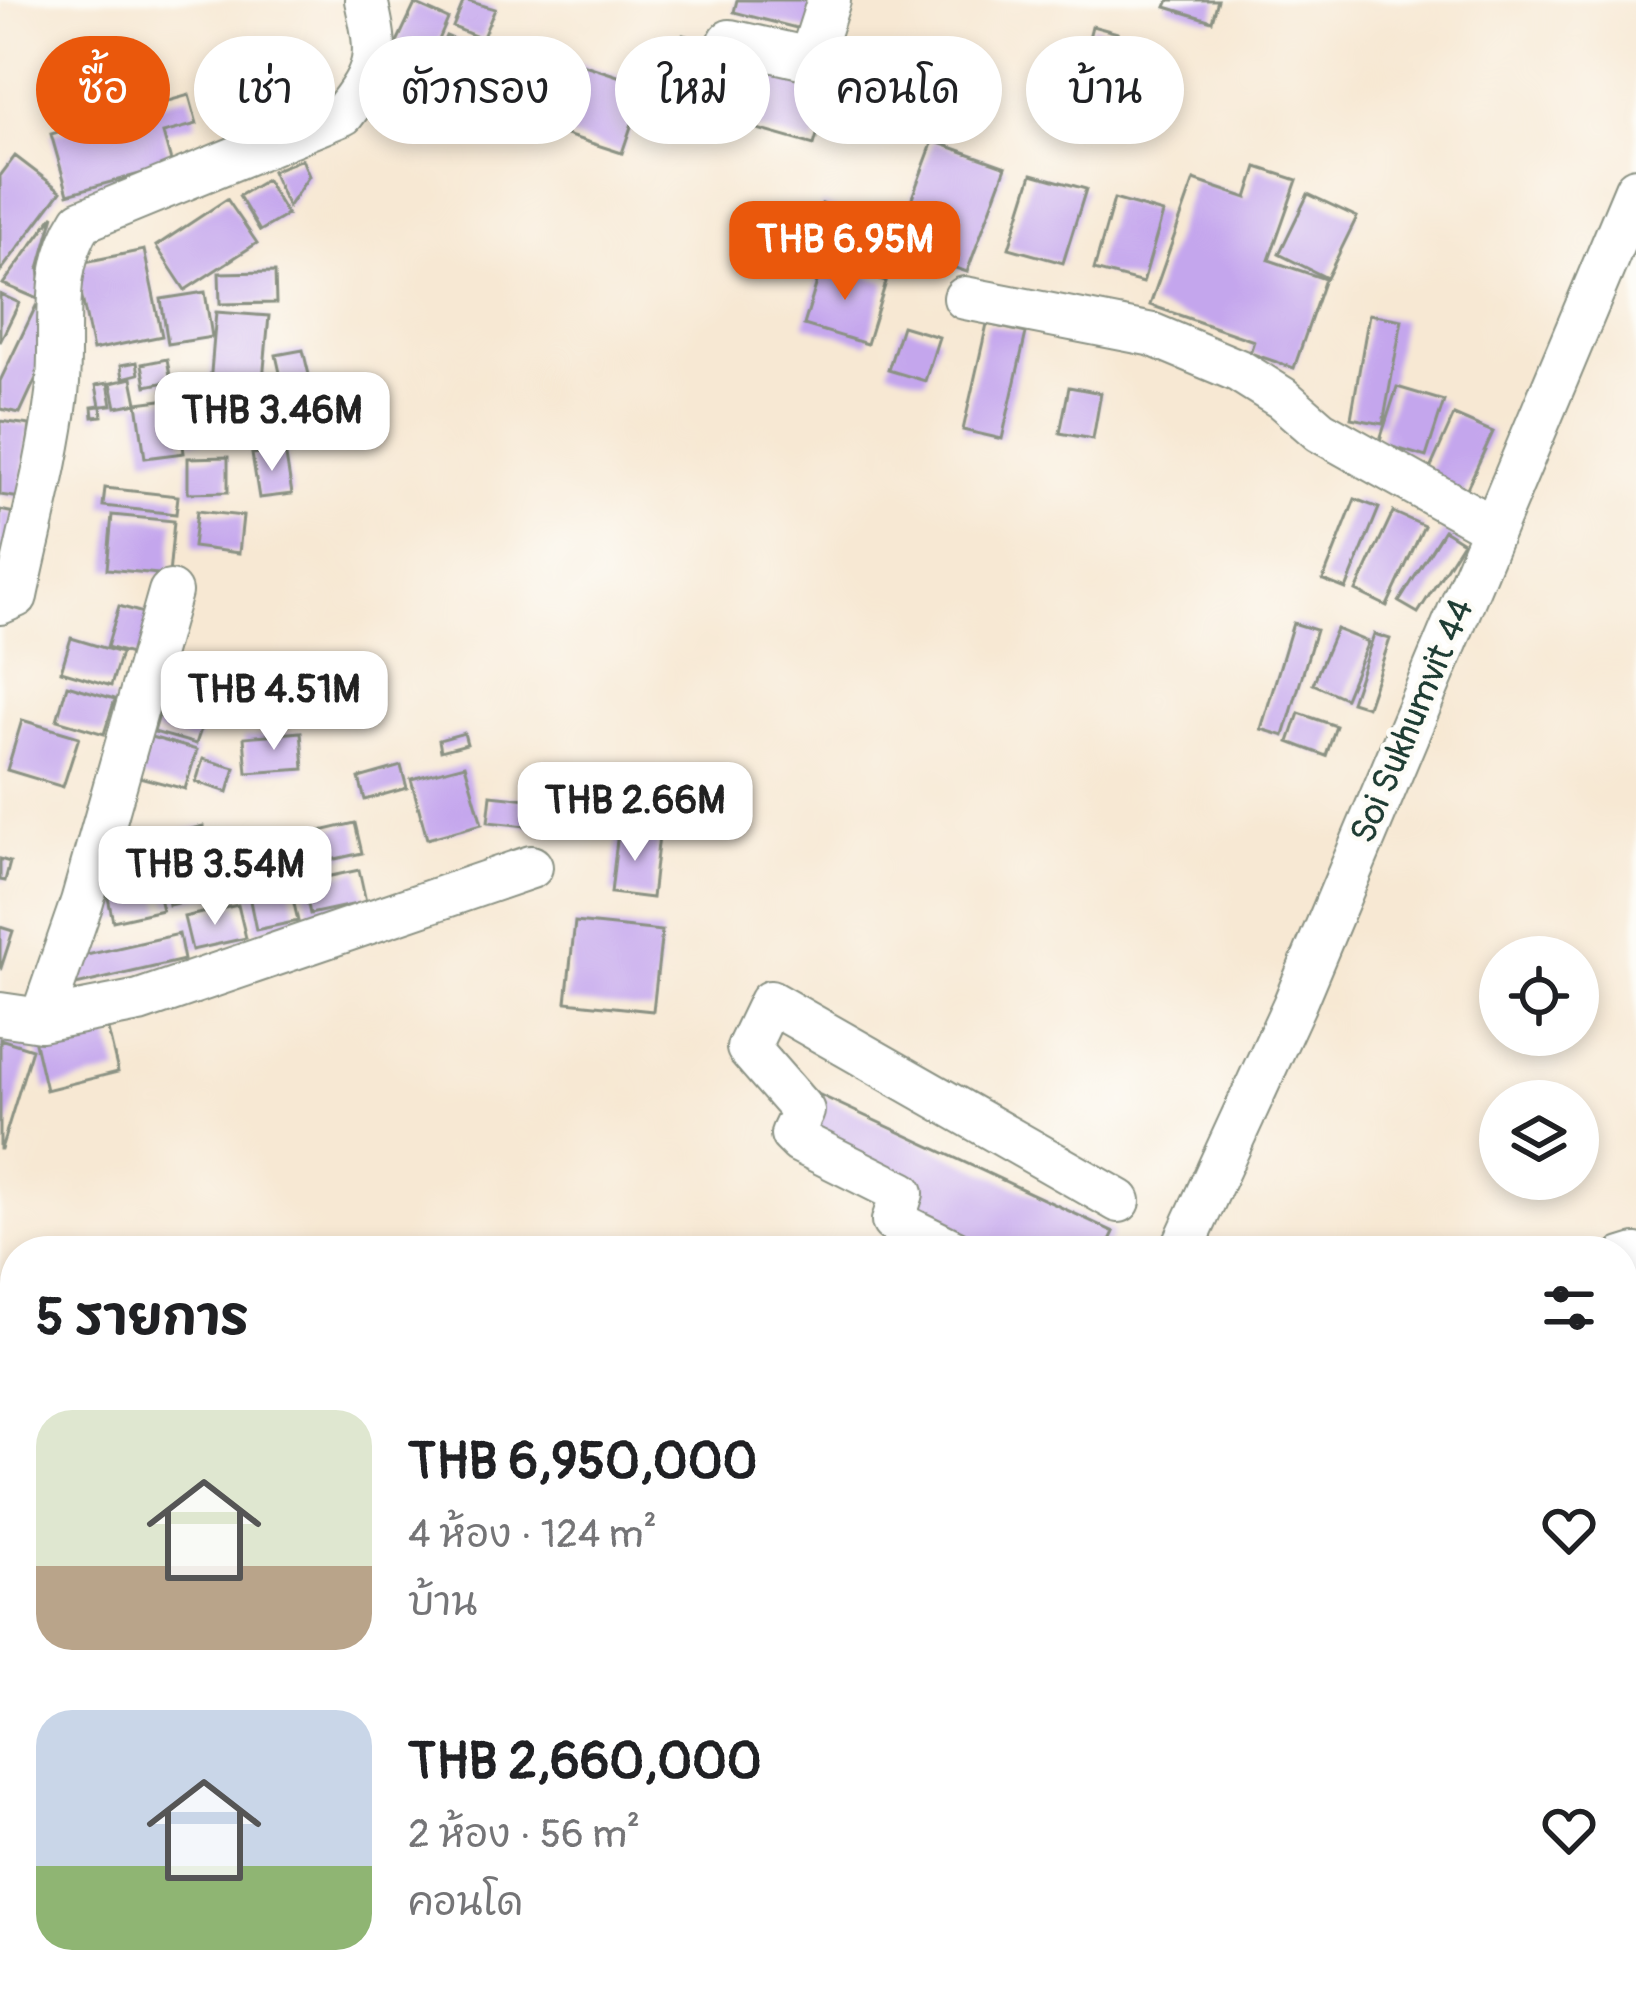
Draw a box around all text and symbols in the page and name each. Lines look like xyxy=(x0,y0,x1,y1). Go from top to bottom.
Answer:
chip: ซื้อ xyxy=(36,36,170,144)
chip: เช่า xyxy=(194,36,335,144)
chip: ตัวกรอง xyxy=(359,36,591,144)
chip: ใหม่ xyxy=(615,36,770,144)
chip: คอนโด xyxy=(794,36,1002,144)
chip: บ้าน xyxy=(1026,36,1184,144)
pin: THB 6.95M xyxy=(708,201,982,303)
text: THB 6.95M xyxy=(756,215,934,264)
pin: THB 3.46M xyxy=(135,372,409,474)
text: THB 3.46M xyxy=(182,386,362,435)
street label: Soi Sukhumvit 44 xyxy=(1340,592,1484,850)
pin: THB 4.51M xyxy=(137,651,411,753)
text: THB 4.51M xyxy=(188,665,360,714)
pin: THB 2.66M xyxy=(498,762,772,864)
text: THB 2.66M xyxy=(545,776,725,825)
pin: THB 3.54M xyxy=(78,826,352,928)
text: THB 3.54M xyxy=(125,840,305,889)
map controls xyxy=(1479,936,1599,1200)
button: locate xyxy=(1479,936,1599,1056)
button: layers xyxy=(1479,1080,1599,1200)
icon: filters xyxy=(1536,1275,1602,1341)
text: 5 รายการ xyxy=(36,1286,249,1350)
text: THB 6,950,000 xyxy=(408,1430,757,1494)
icon: home xyxy=(132,1458,276,1602)
icon: heart xyxy=(1536,1497,1602,1563)
text: 4 ห้อง · 124 m² xyxy=(408,1510,657,1559)
text: บ้าน xyxy=(408,1578,477,1627)
text: THB 2,660,000 xyxy=(408,1730,762,1794)
icon: home xyxy=(132,1758,276,1902)
icon: heart xyxy=(1536,1797,1602,1863)
text: 2 ห้อง · 56 m² xyxy=(408,1810,640,1859)
text: คอนโด xyxy=(408,1878,523,1927)

